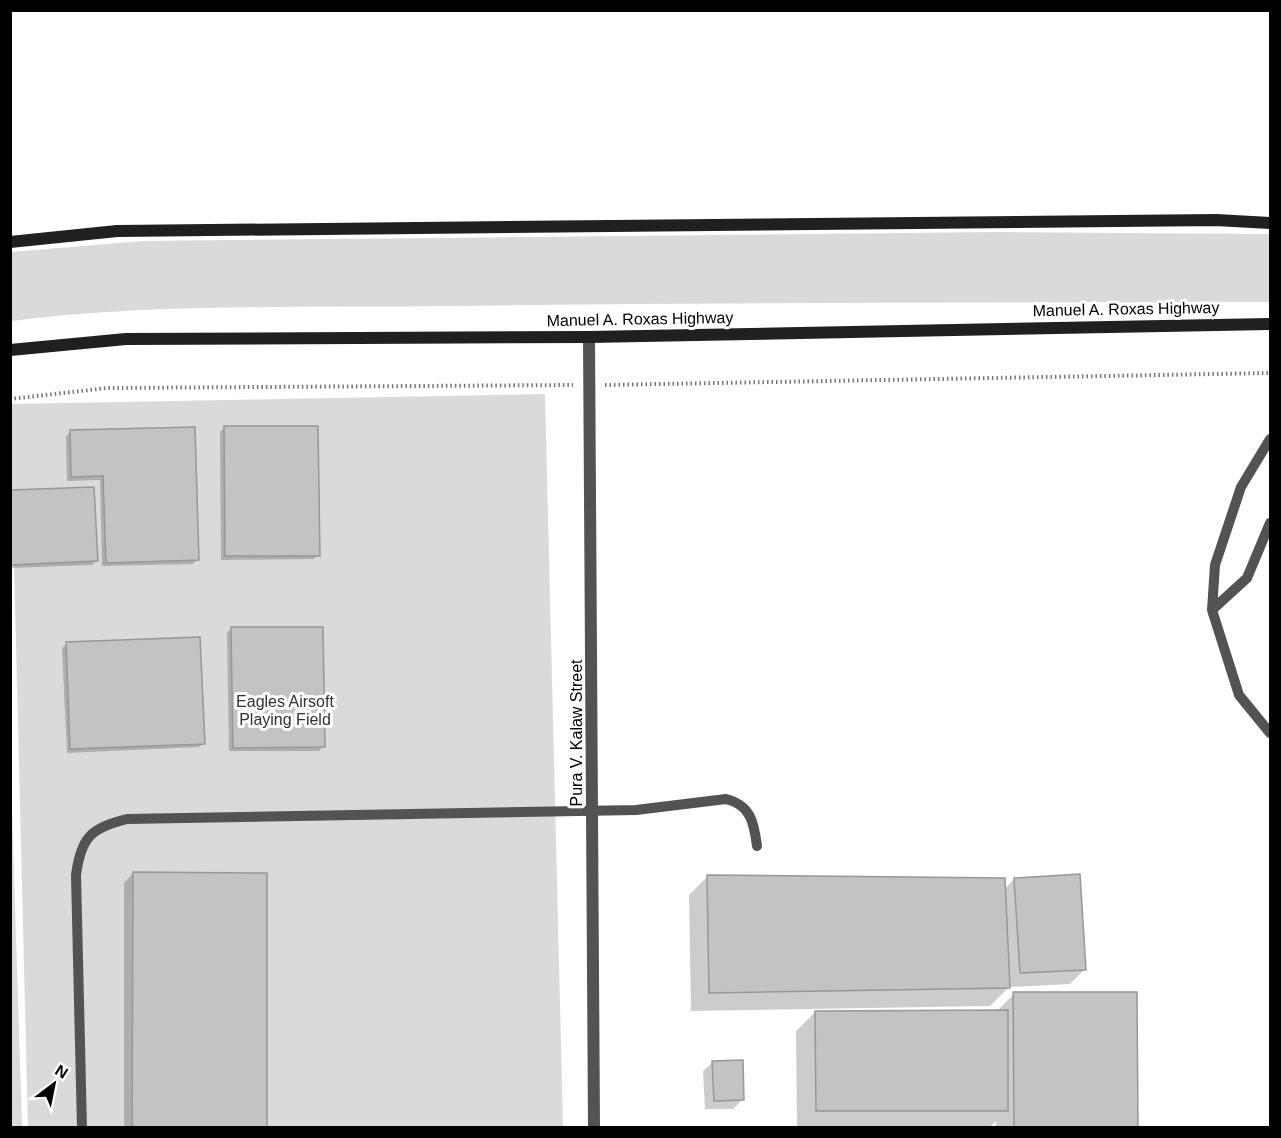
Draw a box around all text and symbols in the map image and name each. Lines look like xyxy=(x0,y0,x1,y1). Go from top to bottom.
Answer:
street label: Manuel A. Roxas Highway xyxy=(1032,299,1220,319)
street label: Manuel A. Roxas Highway xyxy=(546,309,734,329)
street label: Pura V. Kalaw Street xyxy=(568,659,585,807)
park label: Eagles Airsoft Playing Field xyxy=(236,693,334,728)
north arrow xyxy=(24,1054,84,1114)
text: N xyxy=(52,1061,71,1082)

